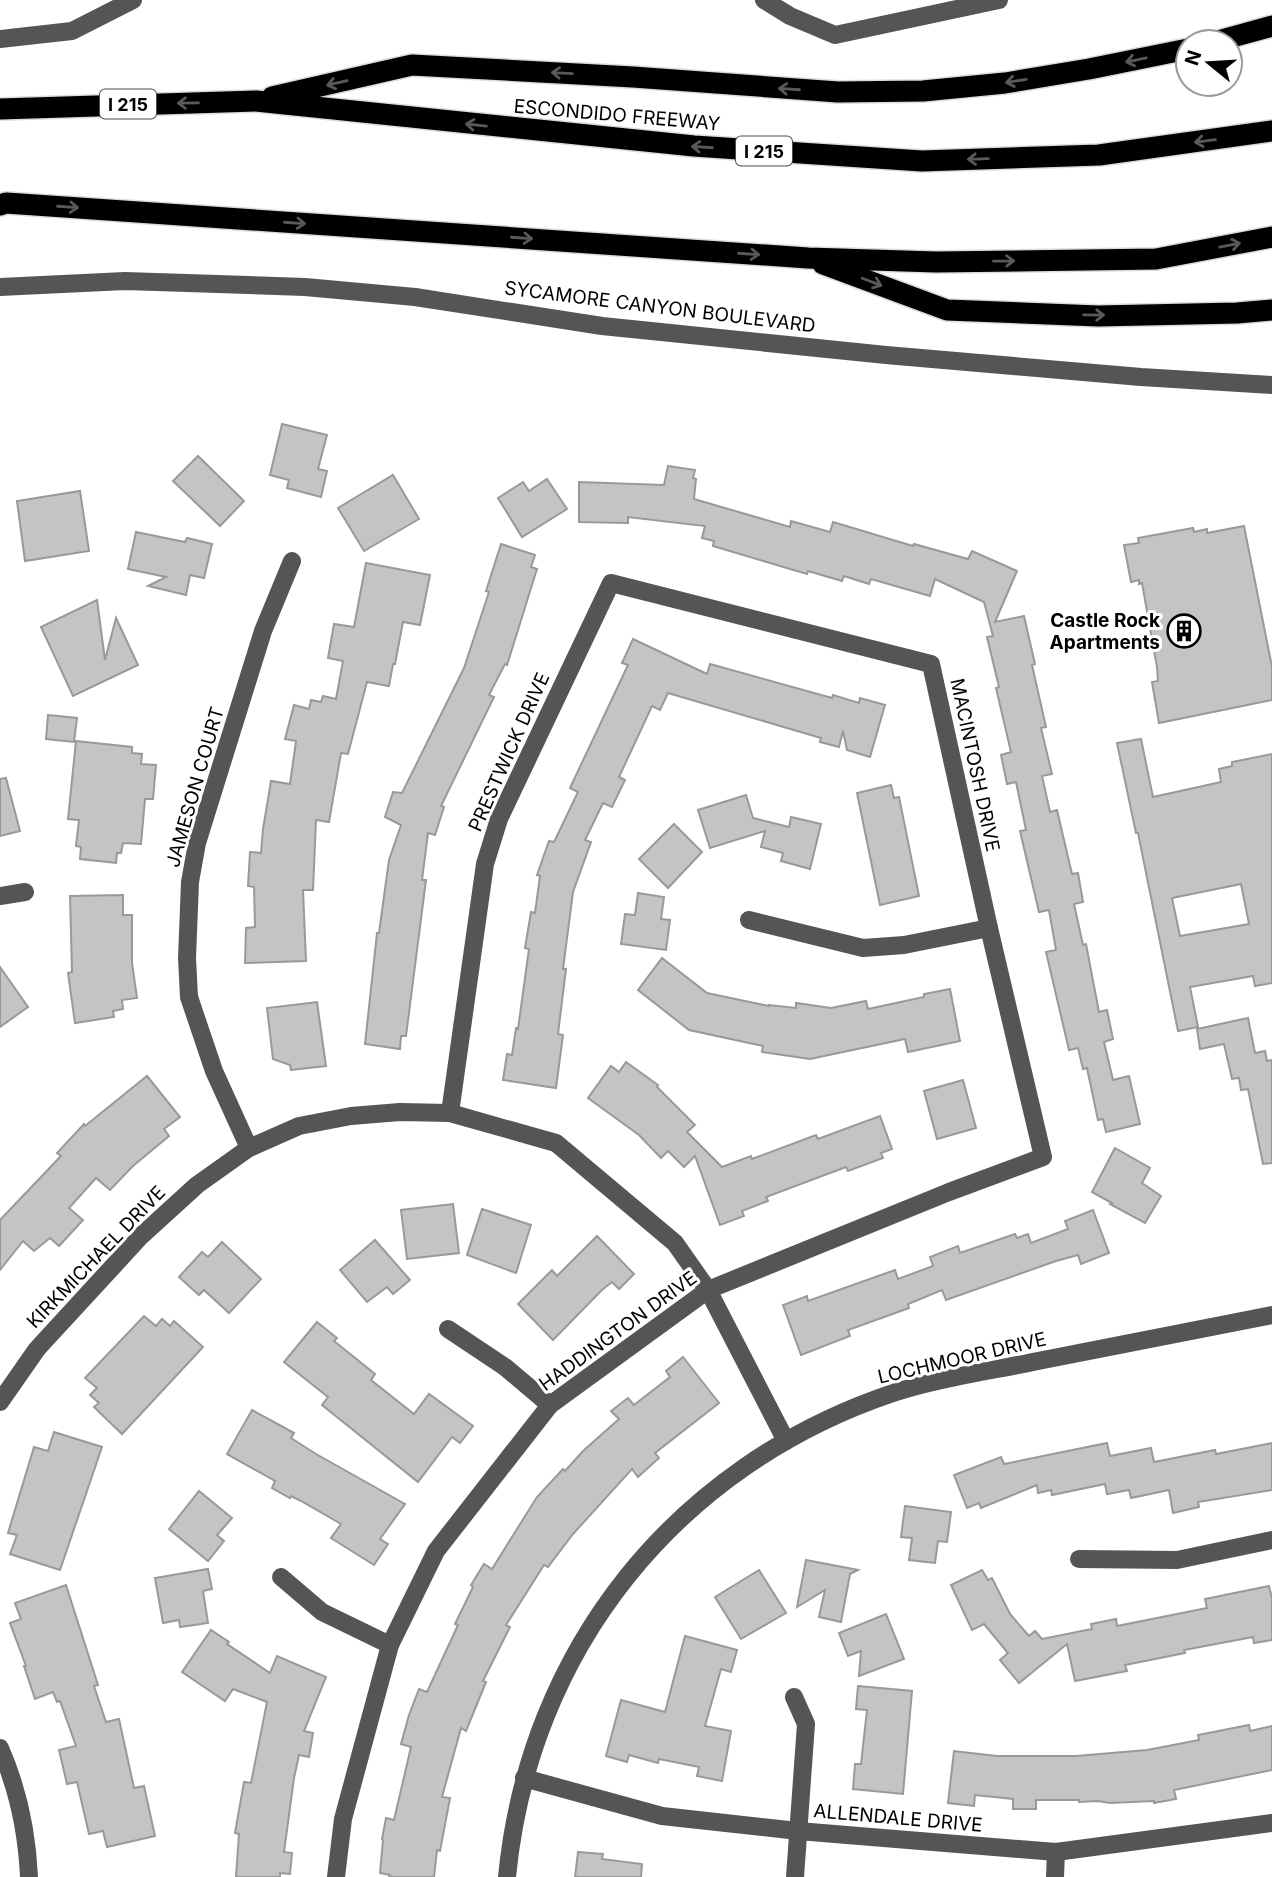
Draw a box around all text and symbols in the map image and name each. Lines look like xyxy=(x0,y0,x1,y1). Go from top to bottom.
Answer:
north arrow xyxy=(1174,28,1244,98)
text: N xyxy=(1180,47,1206,68)
one-way arrow xyxy=(1125,53,1148,67)
one-way arrow xyxy=(551,67,574,80)
one-way arrow xyxy=(1005,75,1028,88)
one-way arrow xyxy=(326,76,349,90)
one-way arrow xyxy=(778,82,801,95)
road number: I 215 xyxy=(100,90,156,119)
street label: ESCONDIDO FREEWAY xyxy=(513,95,721,135)
one-way arrow xyxy=(177,96,200,110)
one-way arrow xyxy=(465,118,487,131)
one-way arrow xyxy=(1194,135,1216,148)
road number: I 215 xyxy=(736,136,792,166)
one-way arrow xyxy=(691,140,714,153)
one-way arrow xyxy=(967,152,990,166)
one-way arrow xyxy=(56,201,79,214)
one-way arrow xyxy=(283,217,306,230)
one-way arrow xyxy=(510,232,533,245)
one-way arrow xyxy=(1218,238,1241,251)
one-way arrow xyxy=(737,248,760,261)
one-way arrow xyxy=(993,254,1016,268)
street label: SYCAMORE CANYON BOULEVARD xyxy=(503,276,817,338)
one-way arrow xyxy=(860,277,882,289)
one-way arrow xyxy=(1082,308,1105,322)
place label: Castle Rock Apartments xyxy=(1050,609,1160,654)
building icon: Castle Rock Apartments xyxy=(1165,612,1203,650)
street label: PRESTWICK DRIVE xyxy=(464,669,554,835)
street label: MACINTOSH DRIVE xyxy=(945,676,1005,854)
street label: JAMESON COURT xyxy=(161,704,229,870)
street label: KIRKMICHAEL DRIVE xyxy=(22,1181,170,1333)
street label: HADDINGTON DRIVE xyxy=(535,1266,701,1396)
street label: LOCHMOOR DRIVE xyxy=(876,1327,1048,1389)
street label: ALLENDALE DRIVE xyxy=(813,1799,983,1837)

